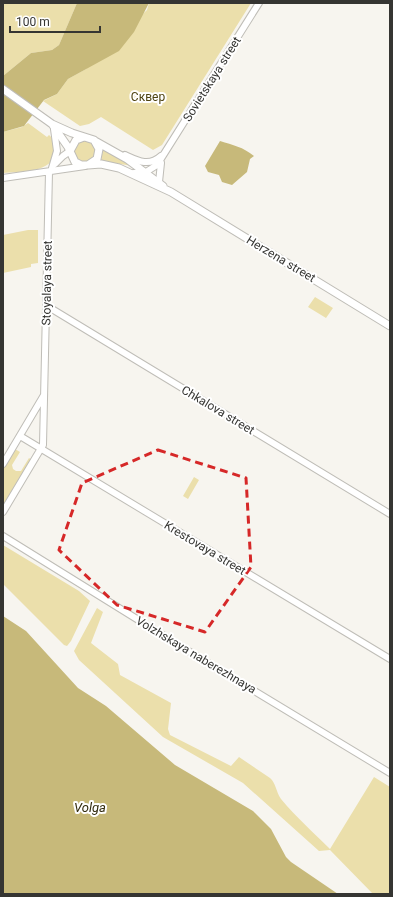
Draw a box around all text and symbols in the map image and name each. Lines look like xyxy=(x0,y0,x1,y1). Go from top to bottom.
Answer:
scale bar xyxy=(10,8,100,34)
text: 100 m xyxy=(16,15,50,29)
street label: Sovietskaya street xyxy=(180,34,244,124)
park label: Сквер xyxy=(131,90,165,104)
street label: Herzena street xyxy=(244,233,318,285)
street label: Stoyalaya street xyxy=(39,240,55,326)
street label: Chkalova street xyxy=(179,383,257,437)
street label: Krestovaya street xyxy=(162,518,248,578)
street label: Volzhskaya naberezhnaya xyxy=(133,614,259,696)
water label: Volga xyxy=(74,800,106,815)

